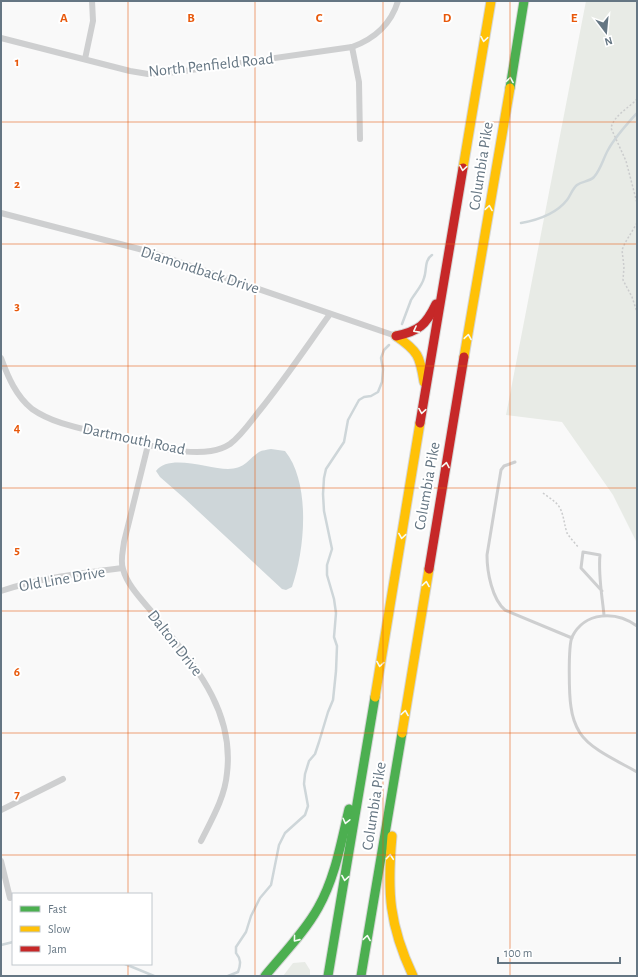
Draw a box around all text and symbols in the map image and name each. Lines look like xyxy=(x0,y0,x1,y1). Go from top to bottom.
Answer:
text: A xyxy=(60,12,68,25)
text: B xyxy=(187,12,195,25)
text: C xyxy=(316,12,323,25)
text: D xyxy=(443,12,452,25)
text: E xyxy=(571,12,578,25)
north arrow xyxy=(586,12,626,52)
text: N xyxy=(603,35,614,47)
one-way arrow xyxy=(481,36,489,43)
street label: North Penfield Road xyxy=(148,50,274,80)
text: 1 xyxy=(15,56,19,69)
one-way arrow xyxy=(506,77,514,83)
street label: Columbia Pike xyxy=(466,121,496,211)
one-way arrow xyxy=(459,165,468,171)
text: 2 xyxy=(14,178,20,191)
one-way arrow xyxy=(484,205,493,211)
street label: Diamondback Drive xyxy=(139,243,261,297)
text: 3 xyxy=(14,300,20,313)
one-way arrow xyxy=(413,326,421,333)
one-way arrow xyxy=(463,333,472,340)
one-way arrow xyxy=(418,408,427,415)
street label: Dartmouth Road xyxy=(81,420,187,458)
text: 4 xyxy=(14,422,21,435)
street label: Columbia Pike xyxy=(411,441,443,531)
one-way arrow xyxy=(441,462,450,468)
one-way arrow xyxy=(398,533,407,539)
text: 5 xyxy=(14,544,20,557)
street label: Old Line Drive xyxy=(18,564,106,594)
one-way arrow xyxy=(421,581,430,587)
street label: Dalton Drive xyxy=(145,607,205,679)
one-way arrow xyxy=(377,661,385,667)
text: 6 xyxy=(14,666,20,679)
one-way arrow xyxy=(400,710,409,716)
street label: Columbia Pike xyxy=(359,761,389,851)
text: 7 xyxy=(14,788,20,801)
one-way arrow xyxy=(343,818,351,824)
one-way arrow xyxy=(385,854,394,860)
one-way arrow xyxy=(341,874,350,881)
legend xyxy=(12,893,152,965)
text: Fast xyxy=(48,903,67,915)
text: Slow xyxy=(48,923,70,935)
one-way arrow xyxy=(293,934,300,941)
one-way arrow xyxy=(362,934,371,941)
scale bar xyxy=(498,939,620,965)
text: Jam xyxy=(48,943,67,955)
text: 100 m xyxy=(504,947,532,959)

